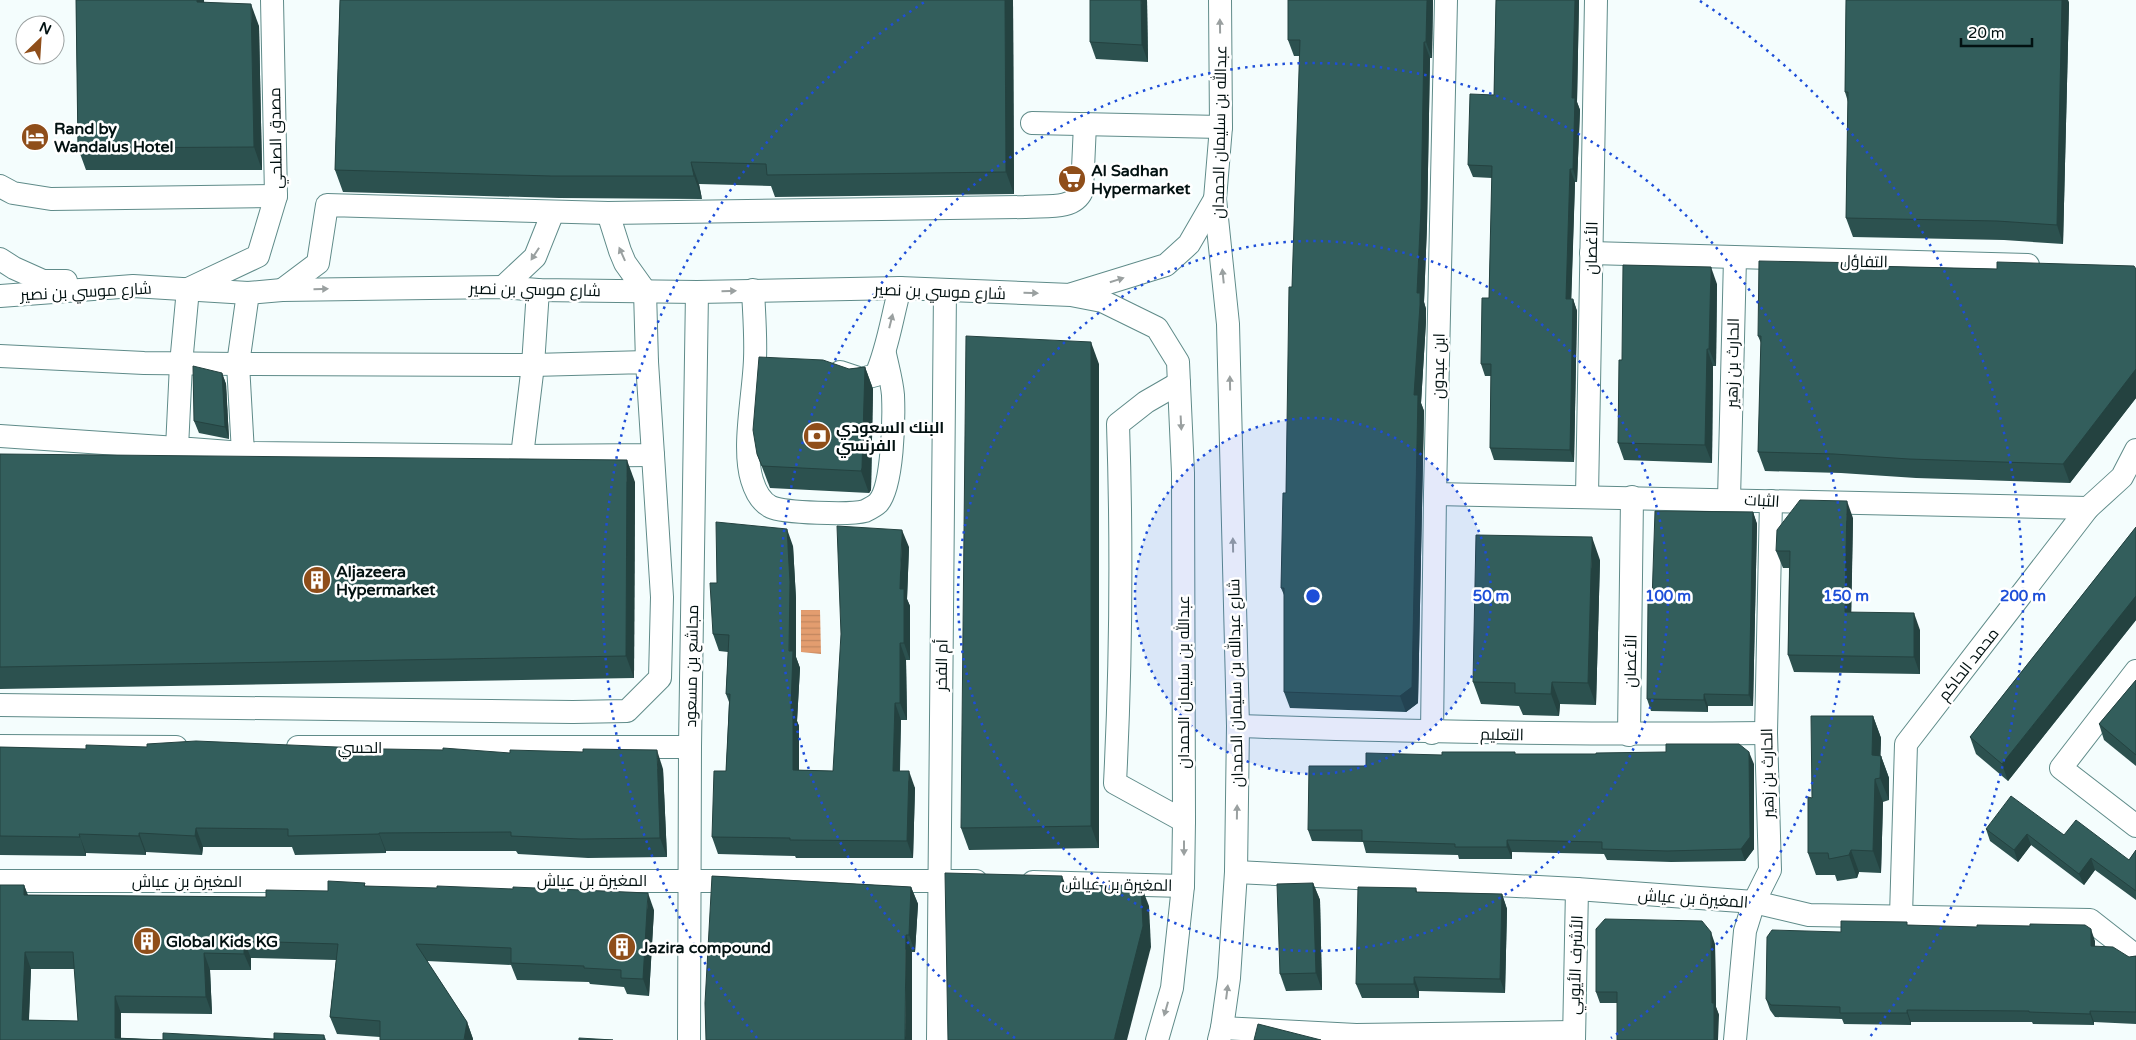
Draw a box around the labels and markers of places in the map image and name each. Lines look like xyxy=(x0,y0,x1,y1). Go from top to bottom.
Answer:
place label: Rand by Wandalus Hotel xyxy=(54,119,174,157)
hotel icon: Rand by Wandalus Hotel xyxy=(20,122,50,152)
place label: Al Sadhan Hypermarket xyxy=(1091,161,1191,199)
supermarket icon: Al Sadhan Hypermarket xyxy=(1057,164,1087,194)
place label: البنك السعودي الفرنسي xyxy=(836,418,944,458)
bank icon: البنك السعودي الفرنسي xyxy=(802,421,832,451)
place label: Aljazeera Hypermarket xyxy=(336,562,436,600)
building icon: Aljazeera Hypermarket xyxy=(302,565,332,595)
centre of rings xyxy=(1304,587,1322,605)
building icon: Global Kids KG xyxy=(132,926,162,956)
place label: Global Kids KG xyxy=(166,932,278,952)
building icon: Jazira compound xyxy=(607,932,637,962)
place label: Jazira compound xyxy=(640,938,771,958)

